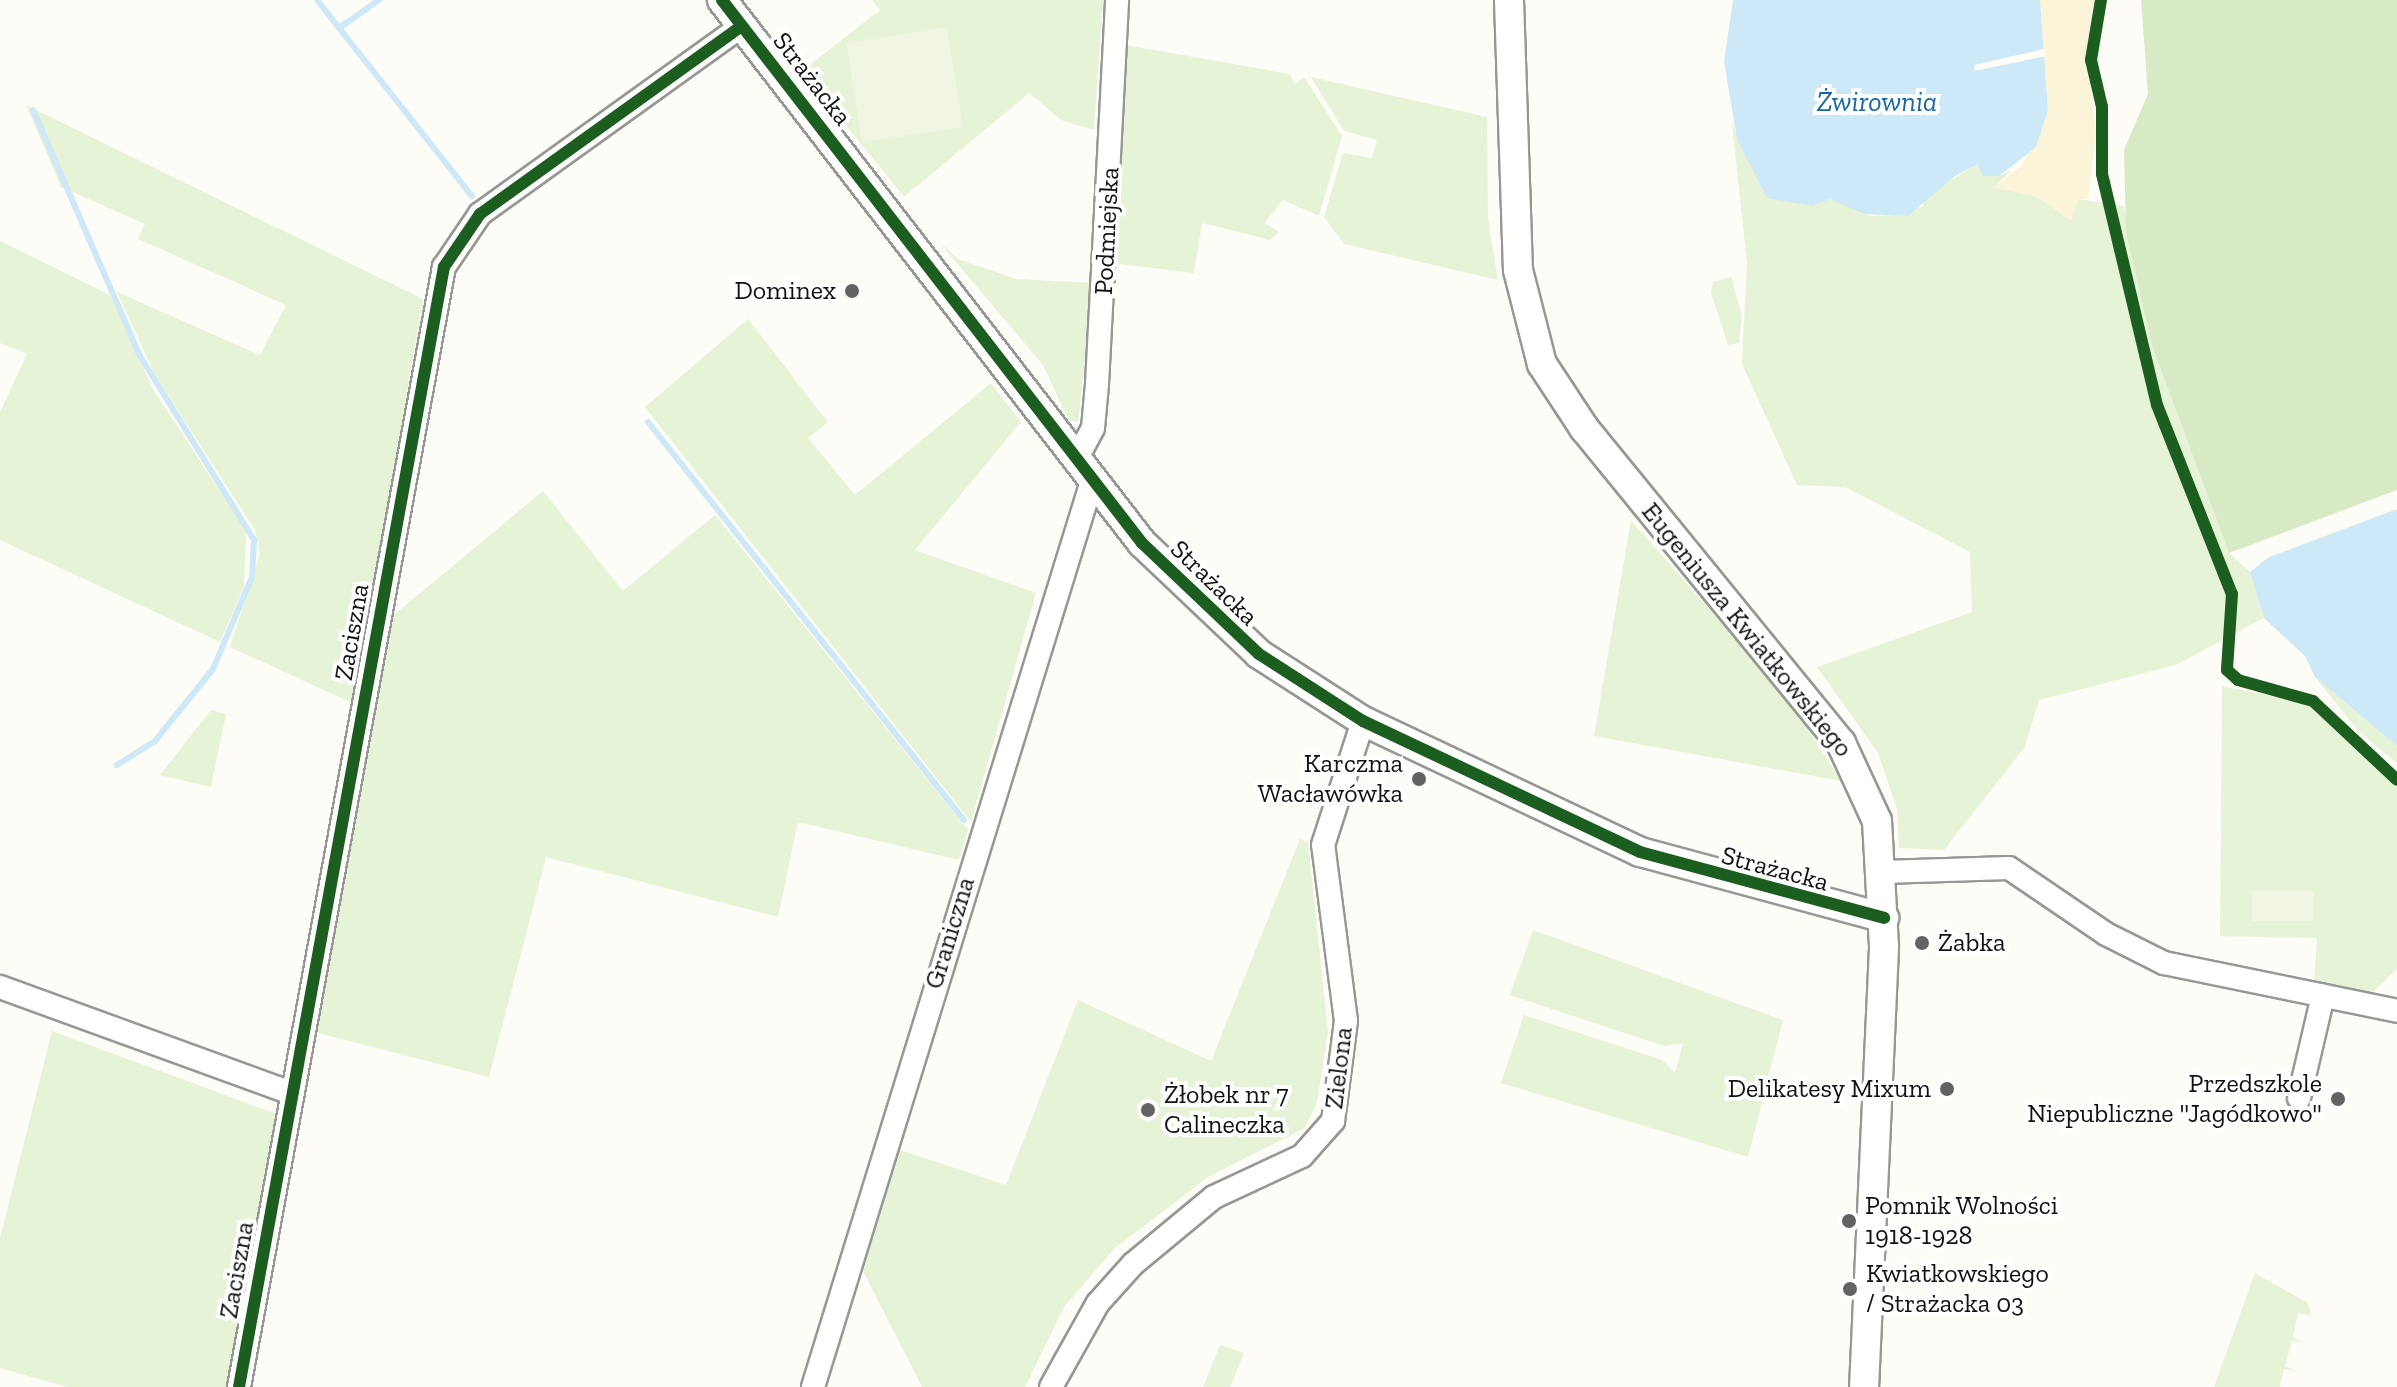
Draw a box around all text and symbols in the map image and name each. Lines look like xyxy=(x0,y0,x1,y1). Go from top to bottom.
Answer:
street label: Strażacka xyxy=(766,26,858,132)
water label: Żwirownia xyxy=(1817,85,1937,119)
street label: Podmiejska xyxy=(1088,166,1126,296)
place label: Dominex xyxy=(734,275,836,307)
marker: Dominex xyxy=(843,282,861,300)
street label: Eugeniusza Kwiatkowskiego xyxy=(1635,497,1859,763)
street label: Strażacka xyxy=(1164,534,1264,632)
street label: Zaciszna xyxy=(328,581,376,683)
place label: Karczma Wacławówka xyxy=(1258,748,1403,810)
marker: Karczma Wacławówka xyxy=(1410,770,1428,788)
street label: Strażacka xyxy=(1718,840,1832,898)
street label: Graniczna xyxy=(918,873,982,993)
place label: Żabka xyxy=(1938,927,2006,959)
marker: Żabka xyxy=(1913,934,1931,952)
street label: Zielona xyxy=(1319,1025,1359,1111)
place label: Przedszkole Niepubliczne "Jagódkowo" xyxy=(2027,1068,2322,1130)
place label: Delikatesy Mixum xyxy=(1727,1073,1931,1105)
place label: Żłobek nr 7 Calineczka xyxy=(1164,1079,1289,1140)
marker: Delikatesy Mixum xyxy=(1938,1080,1956,1098)
marker: Przedszkole Niepubliczne "Jagódkowo" xyxy=(2329,1090,2347,1108)
marker: Żłobek nr 7 Calineczka xyxy=(1139,1101,1157,1119)
place label: Pomnik Wolności 1918-1928 xyxy=(1865,1190,2059,1252)
marker: Pomnik Wolności 1918-1928 xyxy=(1840,1212,1858,1230)
street label: Zaciszna xyxy=(213,1219,261,1321)
place label: Kwiatkowskiego / Strażacka 03 xyxy=(1866,1258,2049,1320)
marker: Kwiatkowskiego / Strażacka 03 xyxy=(1841,1280,1859,1298)

